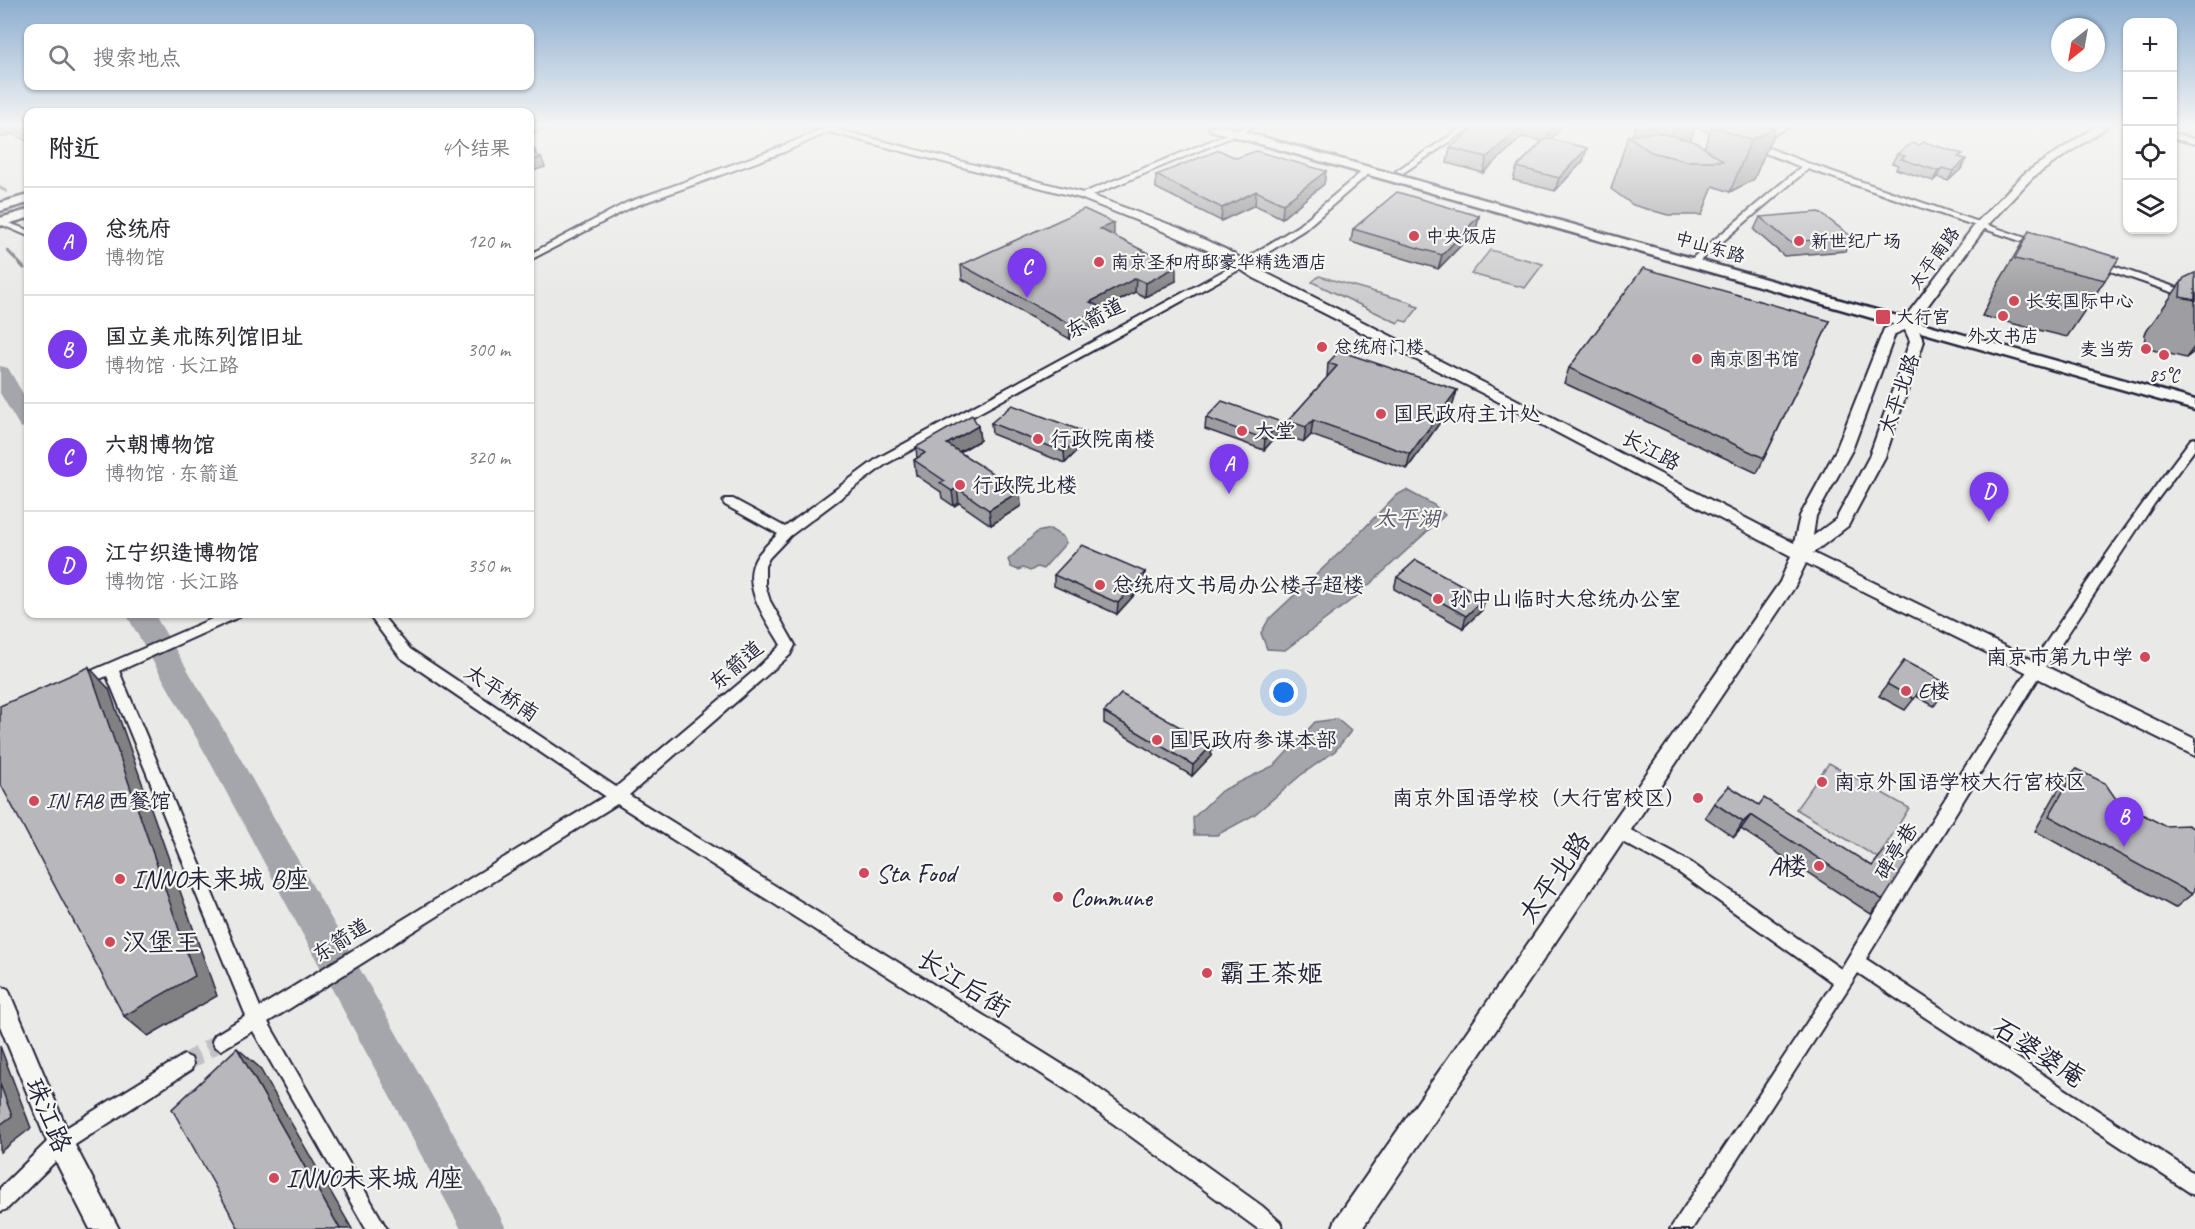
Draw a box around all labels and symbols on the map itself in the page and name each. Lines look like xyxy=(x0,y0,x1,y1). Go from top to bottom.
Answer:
north arrow xyxy=(2051,18,2105,72)
street label: 太平南路 xyxy=(1904,222,1964,294)
place label: 中央饭店 xyxy=(1426,225,1498,247)
street label: 中山东路 xyxy=(1672,227,1748,267)
marker: 中央饭店 xyxy=(1407,229,1421,243)
place label: 新世纪广场 xyxy=(1811,230,1901,252)
marker: 新世纪广场 xyxy=(1792,234,1806,248)
pin: C xyxy=(1008,248,1046,298)
place label: 南京圣和府邸豪华精选酒店 xyxy=(1111,251,1327,273)
marker: 南京圣和府邸豪华精选酒店 xyxy=(1092,255,1106,269)
place label: 长安国际中心 xyxy=(2026,290,2134,312)
street label: 东箭道 xyxy=(1061,292,1129,344)
marker: 长安国际中心 xyxy=(2007,294,2021,308)
place label: 大行宫 xyxy=(1896,306,1950,328)
marker: 大行宫 xyxy=(1874,308,1892,326)
marker: 外文书店 xyxy=(1996,309,2010,323)
place label: 外文书店 xyxy=(1967,325,2039,347)
place label: 总统府门楼 xyxy=(1334,336,1424,358)
place label: 麦当劳 xyxy=(2080,338,2134,360)
marker: 总统府门楼 xyxy=(1315,340,1329,354)
marker: 麦当劳 xyxy=(2139,342,2153,356)
place label: 南京图书馆 xyxy=(1709,348,1799,370)
marker: 85°C xyxy=(2157,348,2171,362)
street label: 太平北路 xyxy=(1873,350,1925,438)
marker: 南京图书馆 xyxy=(1690,352,1704,366)
place label: 85°C xyxy=(2149,364,2181,386)
place label: 国民政府主计处 xyxy=(1393,401,1540,427)
marker: 国民政府主计处 xyxy=(1374,407,1388,421)
place label: 大堂 xyxy=(1254,418,1296,444)
marker: 大堂 xyxy=(1235,424,1249,438)
street label: 长江路 xyxy=(1617,424,1685,476)
place label: 行政院南楼 xyxy=(1050,426,1155,452)
marker: 行政院南楼 xyxy=(1031,432,1045,446)
pin: A xyxy=(1210,444,1248,494)
place label: 行政院北楼 xyxy=(972,472,1077,498)
pin: D xyxy=(1970,472,2008,522)
marker: 行政院北楼 xyxy=(953,478,967,492)
water label: 太平湖 xyxy=(1374,505,1442,533)
place label: 总统府文书局办公楼子超楼 xyxy=(1112,572,1364,598)
marker: 总统府文书局办公楼子超楼 xyxy=(1093,578,1107,592)
place label: 孙中山临时大总统办公室 xyxy=(1450,586,1681,612)
marker: 孙中山临时大总统办公室 xyxy=(1431,592,1445,606)
street label: 东箭道 xyxy=(704,635,768,695)
place label: 南京市第九中学 xyxy=(1986,644,2133,670)
marker: 南京市第九中学 xyxy=(2138,650,2152,664)
street label: 太平桥南 xyxy=(460,659,544,727)
your location xyxy=(1269,678,1298,707)
place label: E楼 xyxy=(1918,678,1950,704)
marker: E楼 xyxy=(1899,684,1913,698)
place label: 国民政府参谋本部 xyxy=(1169,727,1337,753)
marker: 国民政府参谋本部 xyxy=(1150,733,1164,747)
place label: 南京外国语学校大行宫校区 xyxy=(1834,769,2086,795)
marker: 南京外国语学校大行宫校区 xyxy=(1815,775,1829,789)
place label: 南京外国语学校（大行宫校区） xyxy=(1392,785,1686,811)
place label: IN FAB 西餐馆 xyxy=(46,788,171,814)
marker: 南京外国语学校（大行宫校区） xyxy=(1691,791,1705,805)
marker: IN FAB 西餐馆 xyxy=(27,794,41,808)
pin: B xyxy=(2104,798,2144,847)
street label: 碑亭巷 xyxy=(1868,817,1924,885)
street label: 太平北路 xyxy=(1511,825,1598,929)
place label: A楼 xyxy=(1768,850,1807,883)
place label: Sta Food xyxy=(876,857,959,890)
marker: A楼 xyxy=(1812,859,1826,873)
place label: INNO未来城 B座 xyxy=(132,863,310,896)
marker: Sta Food xyxy=(857,866,871,880)
marker: INNO未来城 B座 xyxy=(113,872,127,886)
place label: Commune xyxy=(1070,881,1153,914)
marker: Commune xyxy=(1051,890,1065,904)
street label: 东箭道 xyxy=(307,912,375,968)
place label: 汉堡王 xyxy=(122,926,200,959)
marker: 汉堡王 xyxy=(103,935,117,949)
street label: 长江后街 xyxy=(911,942,1017,1025)
place label: 霸王茶姬 xyxy=(1219,957,1323,990)
marker: 霸王茶姬 xyxy=(1200,966,1214,980)
street label: 石婆婆庵 xyxy=(1986,1010,2091,1095)
street label: 珠江路 xyxy=(18,1073,79,1158)
place label: INNO未来城 A座 xyxy=(286,1162,463,1195)
marker: INNO未来城 A座 xyxy=(267,1171,281,1185)

